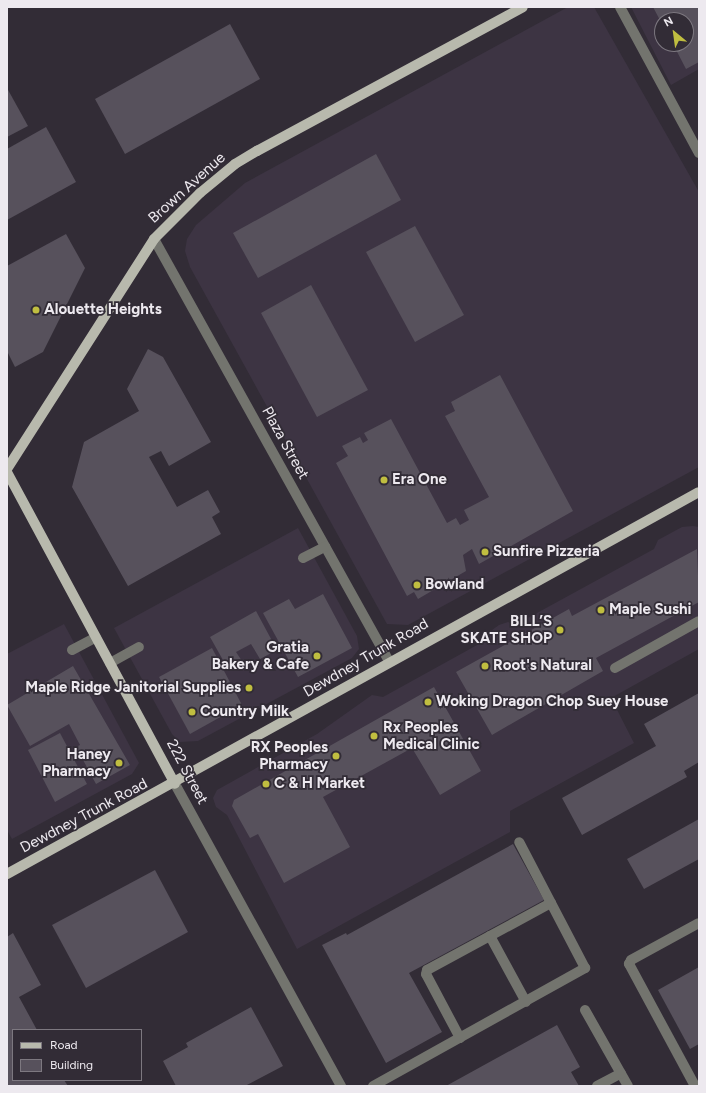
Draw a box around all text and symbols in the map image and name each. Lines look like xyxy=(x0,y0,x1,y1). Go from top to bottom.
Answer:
north arrow xyxy=(654,12,694,52)
text: N xyxy=(662,14,675,30)
street label: Brown Avenue xyxy=(145,149,229,227)
place label: Alouette Heights xyxy=(44,301,162,319)
marker: Alouette Heights xyxy=(31,305,41,315)
street label: Plaza Street xyxy=(258,403,312,483)
place label: Era One xyxy=(392,471,447,489)
marker: Era One xyxy=(379,475,389,485)
place label: Sunfire Pizzeria xyxy=(493,543,600,561)
marker: Sunfire Pizzeria xyxy=(480,547,490,557)
place label: Bowland xyxy=(425,576,484,594)
marker: Bowland xyxy=(412,580,422,590)
place label: Maple Sushi xyxy=(609,601,692,619)
marker: Maple Sushi xyxy=(596,605,606,615)
place label: BILL’S SKATE SHOP xyxy=(461,612,552,647)
street label: Dewdney Trunk Road xyxy=(300,615,432,701)
marker: BILL’S SKATE SHOP xyxy=(555,625,565,635)
place label: Gratia Bakery & Cafe xyxy=(212,638,309,673)
marker: Gratia Bakery & Cafe xyxy=(312,651,322,661)
place label: Root's Natural xyxy=(493,657,592,675)
marker: Root's Natural xyxy=(480,661,490,671)
place label: Maple Ridge Janitorial Supplies xyxy=(25,679,241,697)
marker: Maple Ridge Janitorial Supplies xyxy=(244,683,254,693)
place label: Woking Dragon Chop Suey House xyxy=(436,693,668,711)
marker: Woking Dragon Chop Suey House xyxy=(423,697,433,707)
place label: Country Milk xyxy=(200,703,289,721)
marker: Country Milk xyxy=(187,707,197,717)
place label: Rx Peoples Medical Clinic xyxy=(383,718,480,753)
marker: Rx Peoples Medical Clinic xyxy=(368,730,380,742)
street label: 222 Street xyxy=(162,736,212,808)
place label: RX Peoples Pharmacy xyxy=(251,738,328,773)
place label: Haney Pharmacy xyxy=(42,745,111,780)
marker: RX Peoples Pharmacy xyxy=(331,751,341,761)
marker: Haney Pharmacy xyxy=(114,758,124,768)
street label: Dewdney Trunk Road xyxy=(17,775,151,857)
place label: C & H Market xyxy=(274,775,365,793)
marker: C & H Market xyxy=(261,779,271,789)
legend xyxy=(12,1029,142,1081)
text: Road xyxy=(50,1038,78,1052)
text: Building xyxy=(50,1058,93,1072)

